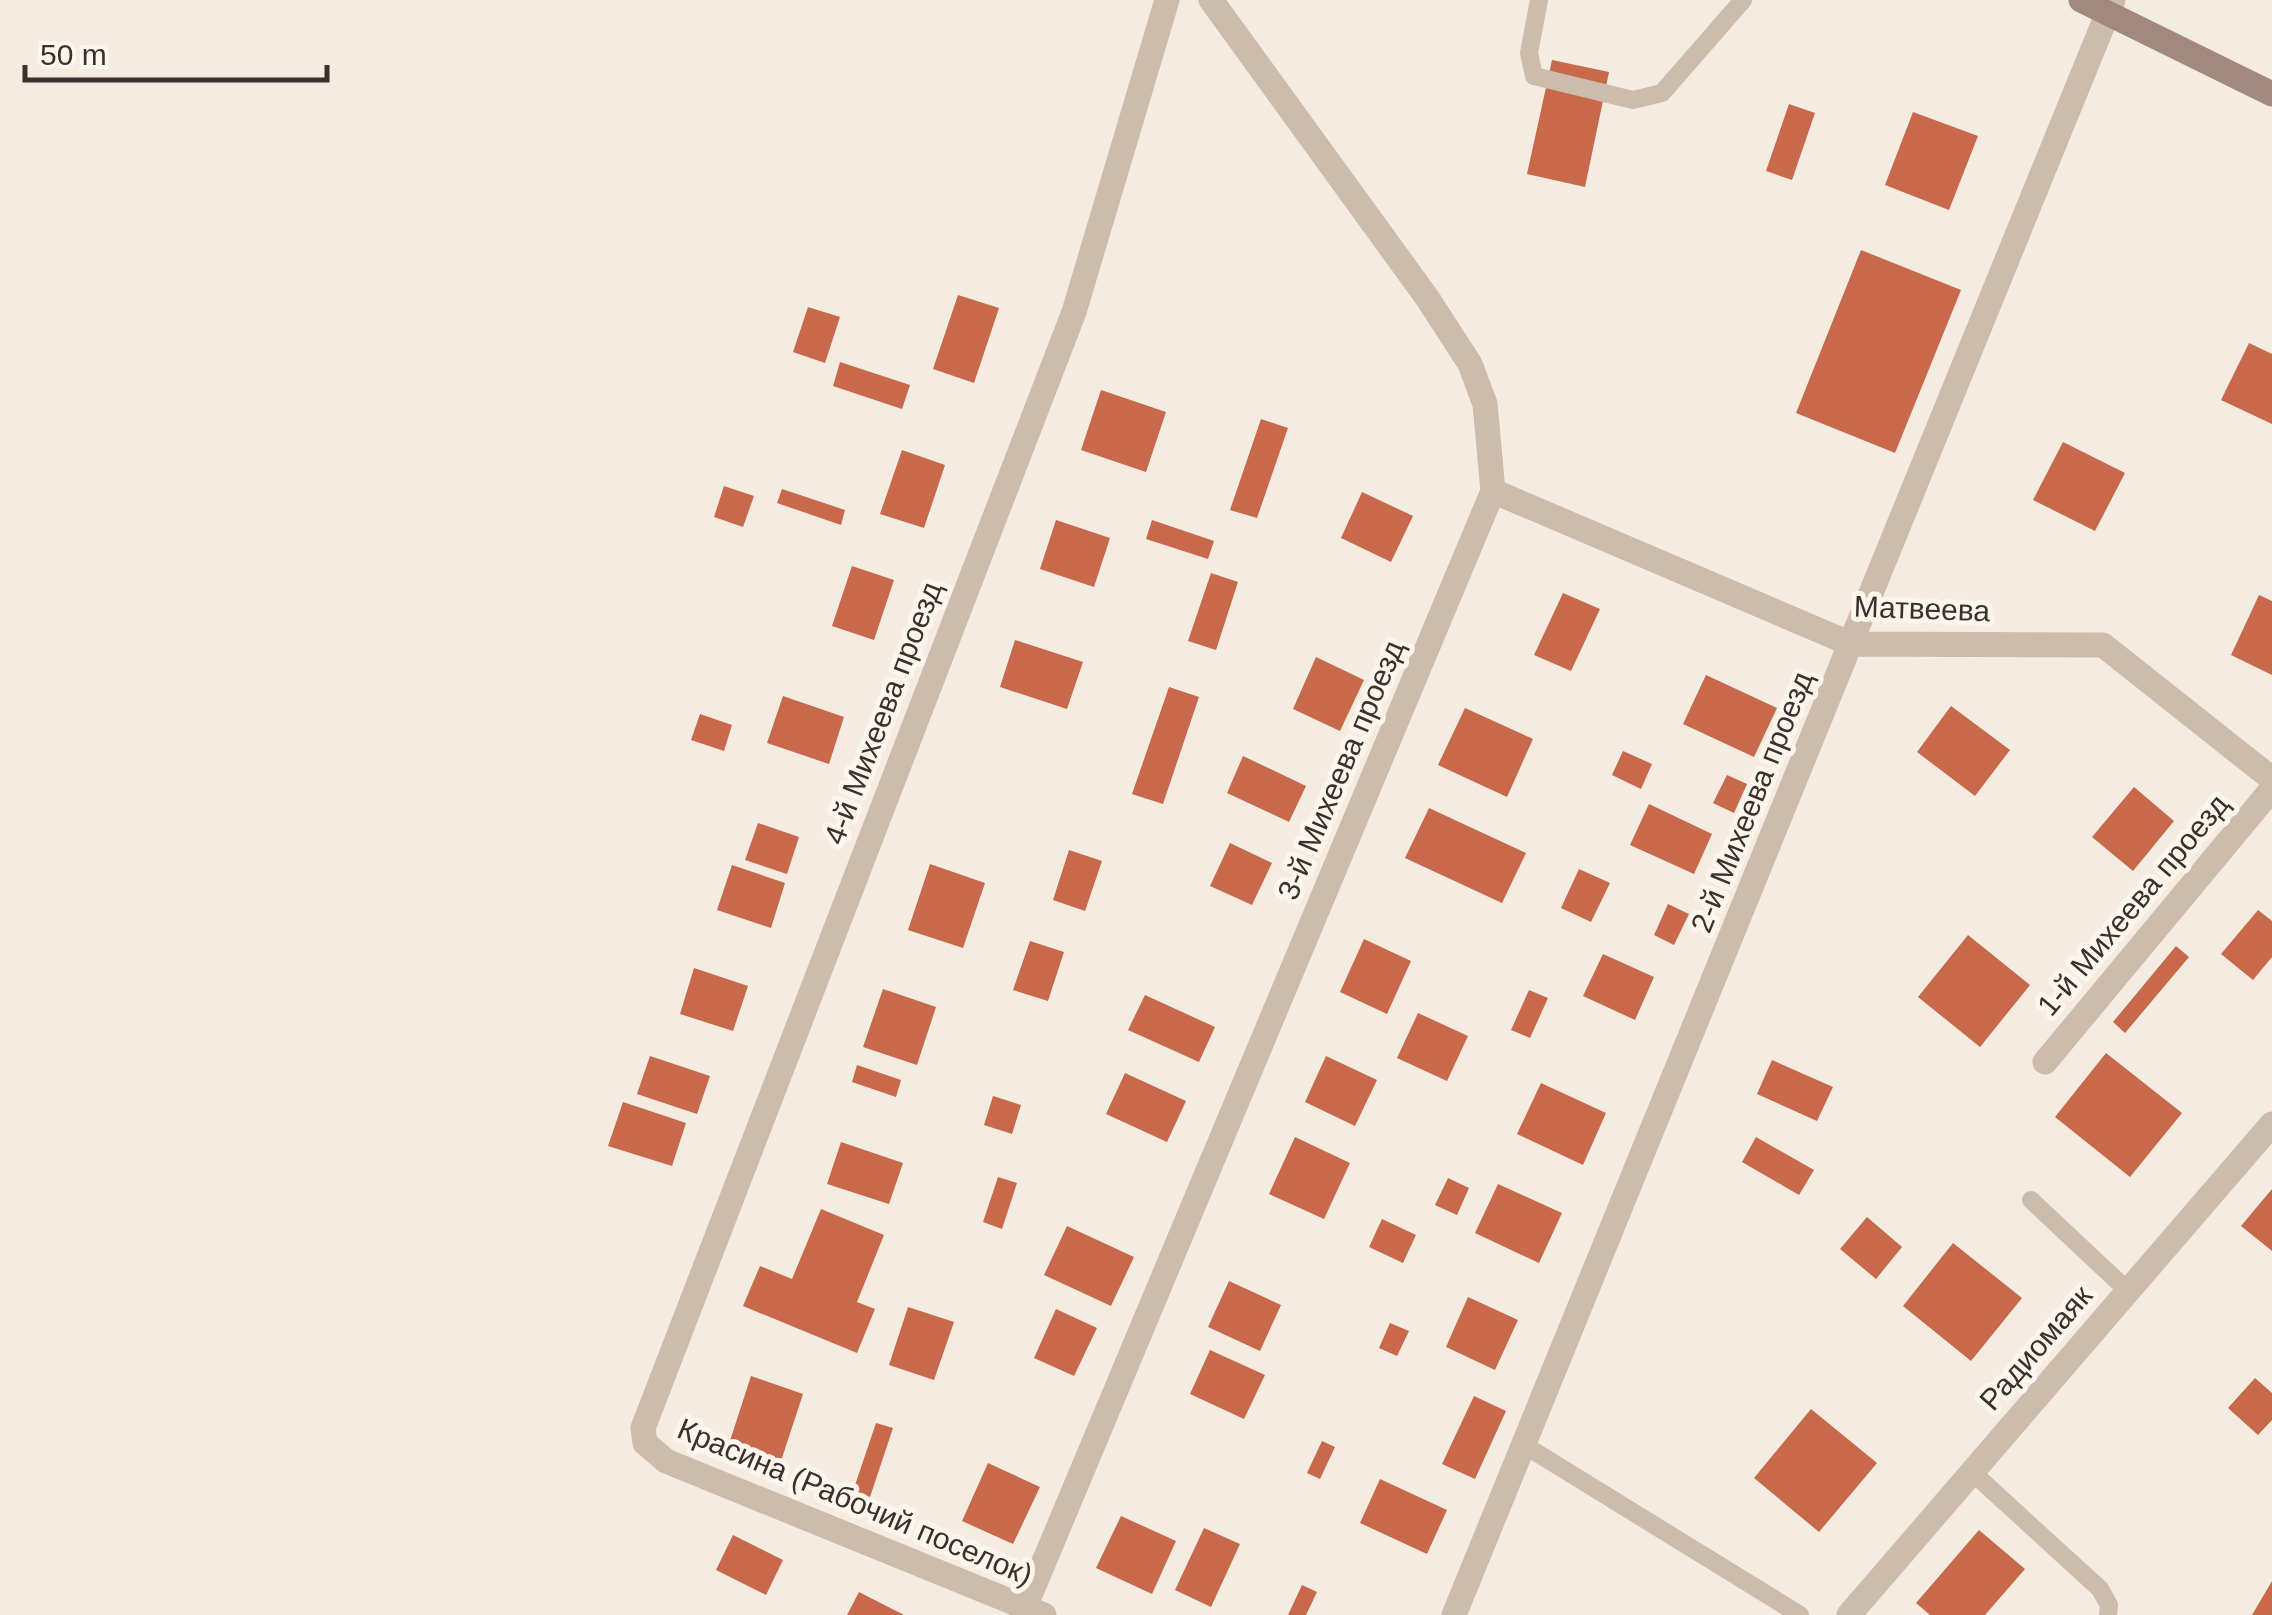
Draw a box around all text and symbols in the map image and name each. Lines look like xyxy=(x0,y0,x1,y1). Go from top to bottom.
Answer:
scale bar xyxy=(25,20,328,82)
text: 50 m xyxy=(40,38,107,71)
street label: 4-й Михеева проезд xyxy=(817,577,948,849)
street label: Матвеева xyxy=(1853,590,1991,627)
street label: 3-й Михеева проезд xyxy=(1271,635,1410,904)
street label: 2-й Михеева проезд xyxy=(1684,667,1819,937)
street label: 1-й Михеева проезд xyxy=(2030,787,2235,1022)
street label: Радиомаяк xyxy=(1973,1278,2099,1416)
street label: Красина (Рабочий поселок) xyxy=(673,1412,1037,1591)

